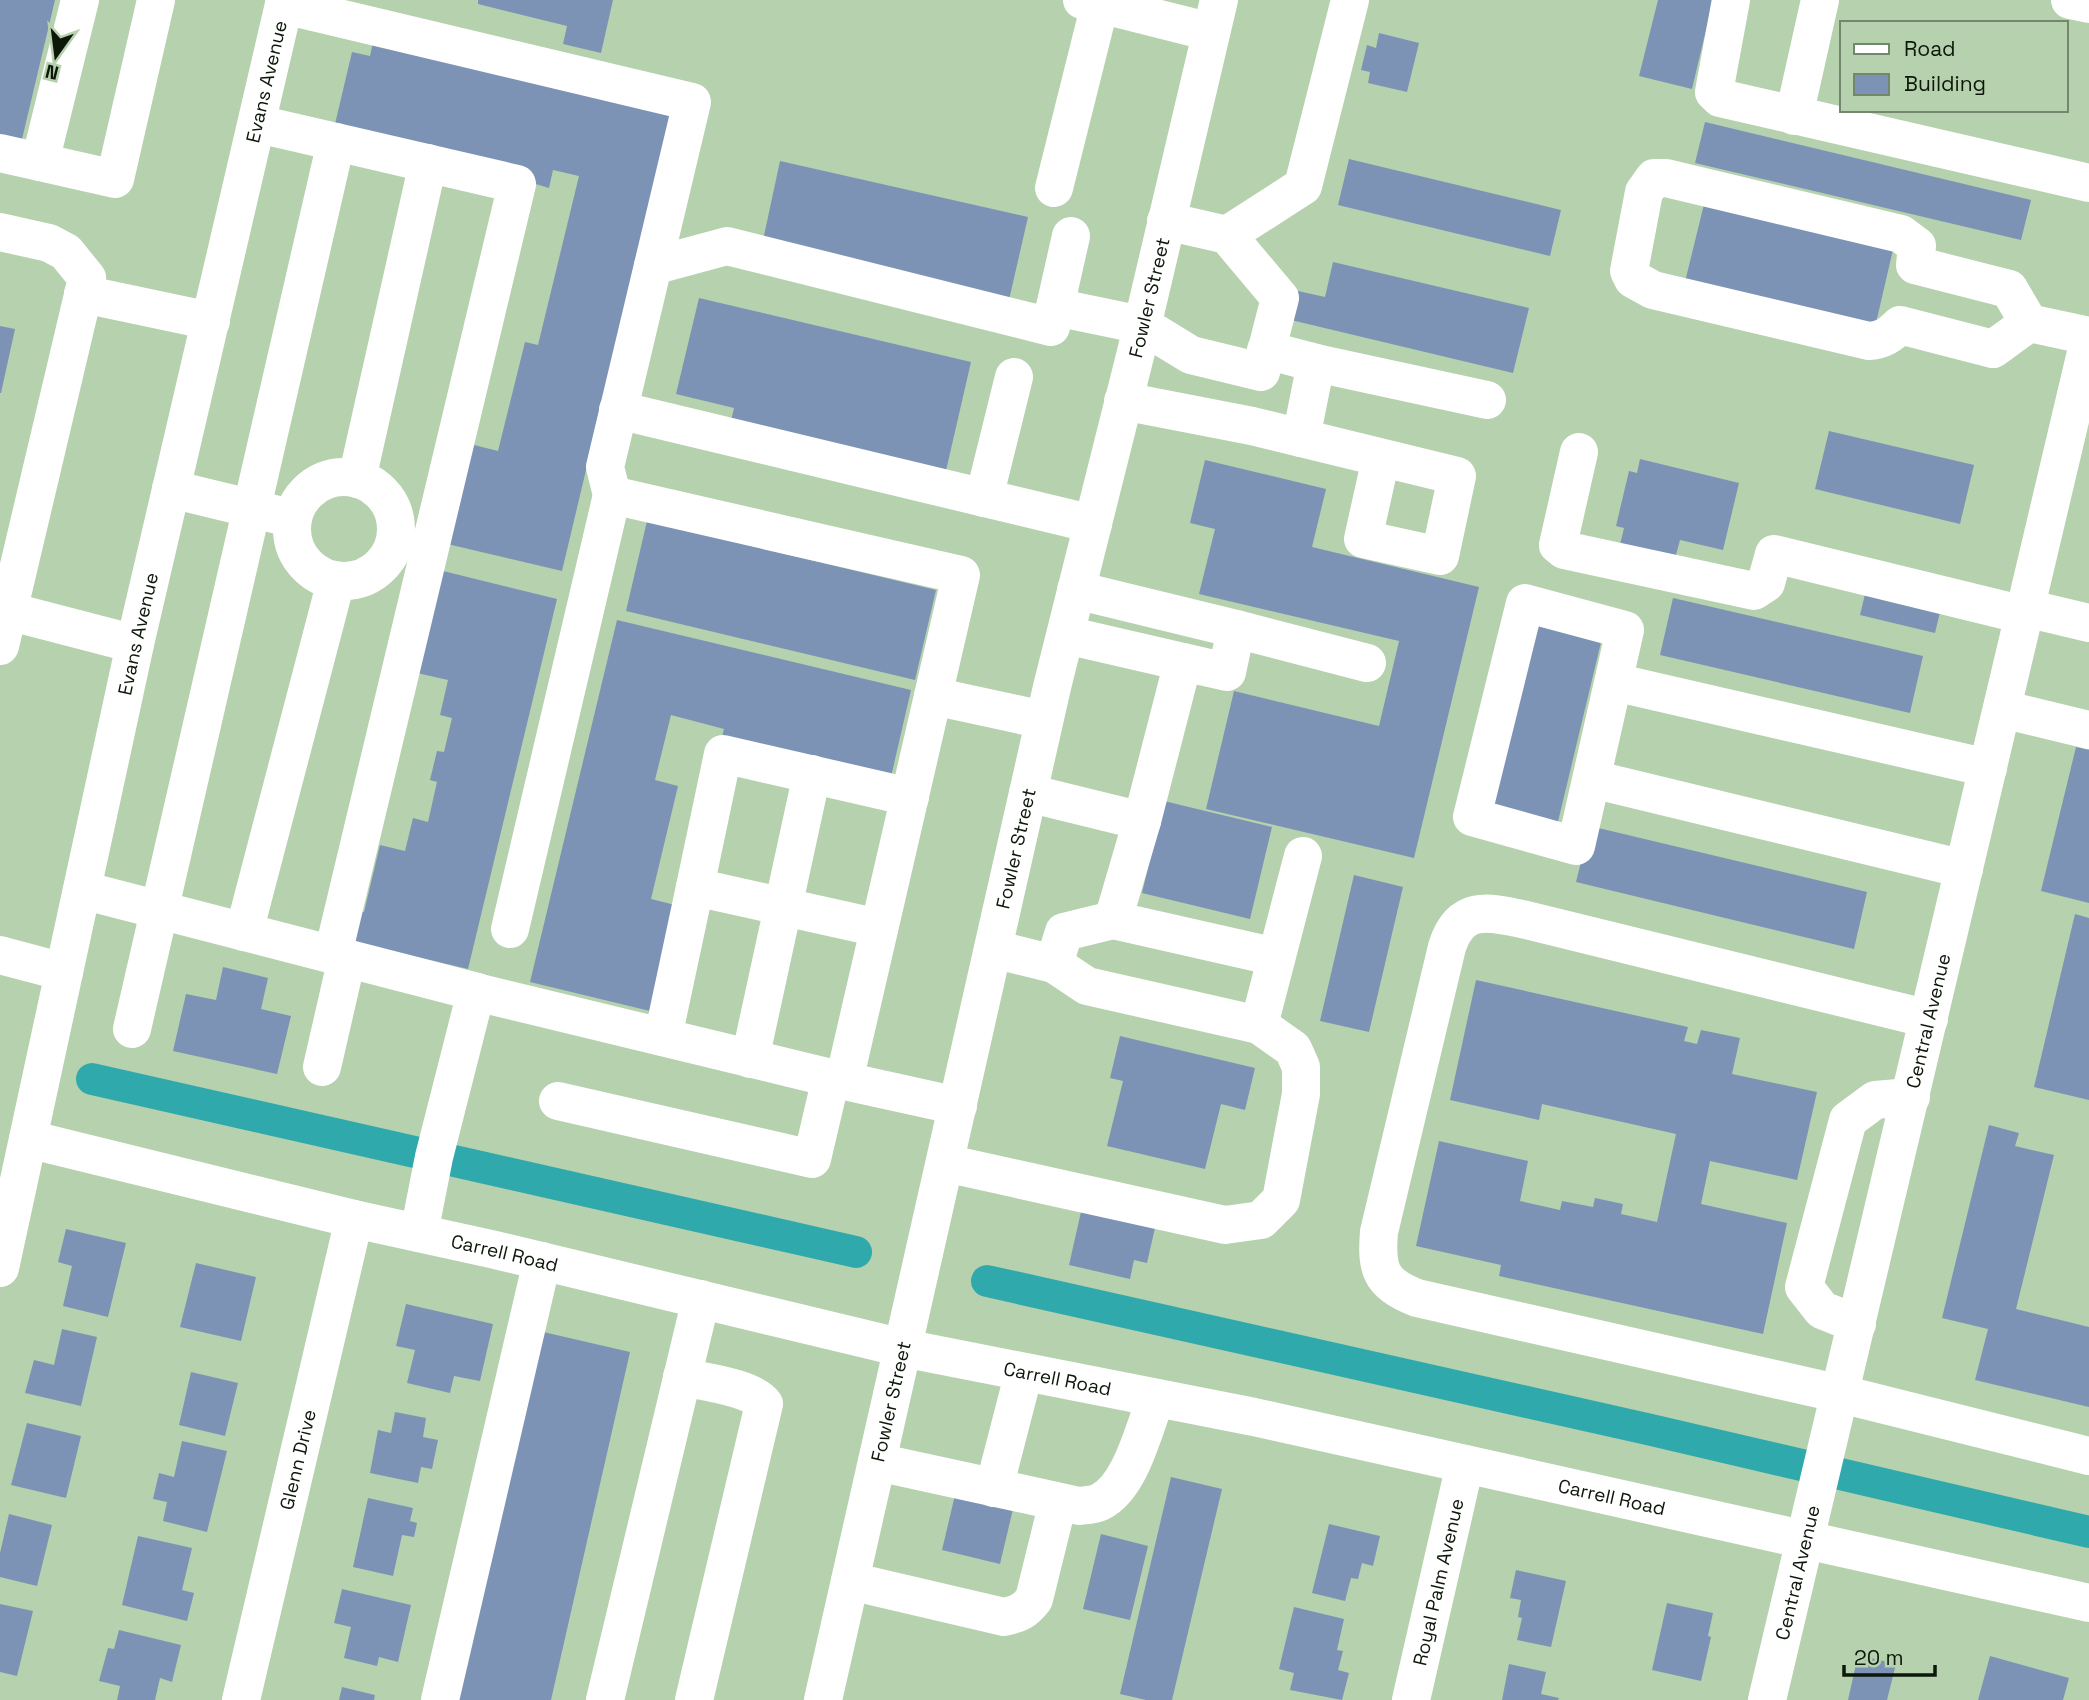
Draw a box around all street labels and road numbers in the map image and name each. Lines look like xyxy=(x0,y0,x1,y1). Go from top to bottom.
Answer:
street label: Evans Avenue xyxy=(240,18,292,145)
street label: Fowler Street xyxy=(1123,235,1175,360)
street label: Evans Avenue xyxy=(112,570,164,697)
street label: Fowler Street xyxy=(990,786,1041,911)
street label: Central Avenue xyxy=(1900,951,1956,1091)
street label: Carrell Road xyxy=(449,1228,561,1277)
street label: Fowler Street xyxy=(865,1339,916,1464)
street label: Carrell Road xyxy=(1001,1356,1113,1401)
street label: Glenn Drive xyxy=(274,1407,321,1512)
street label: Carrell Road xyxy=(1556,1473,1668,1521)
street label: Royal Palm Avenue xyxy=(1407,1496,1469,1668)
street label: Central Avenue xyxy=(1769,1503,1825,1642)

